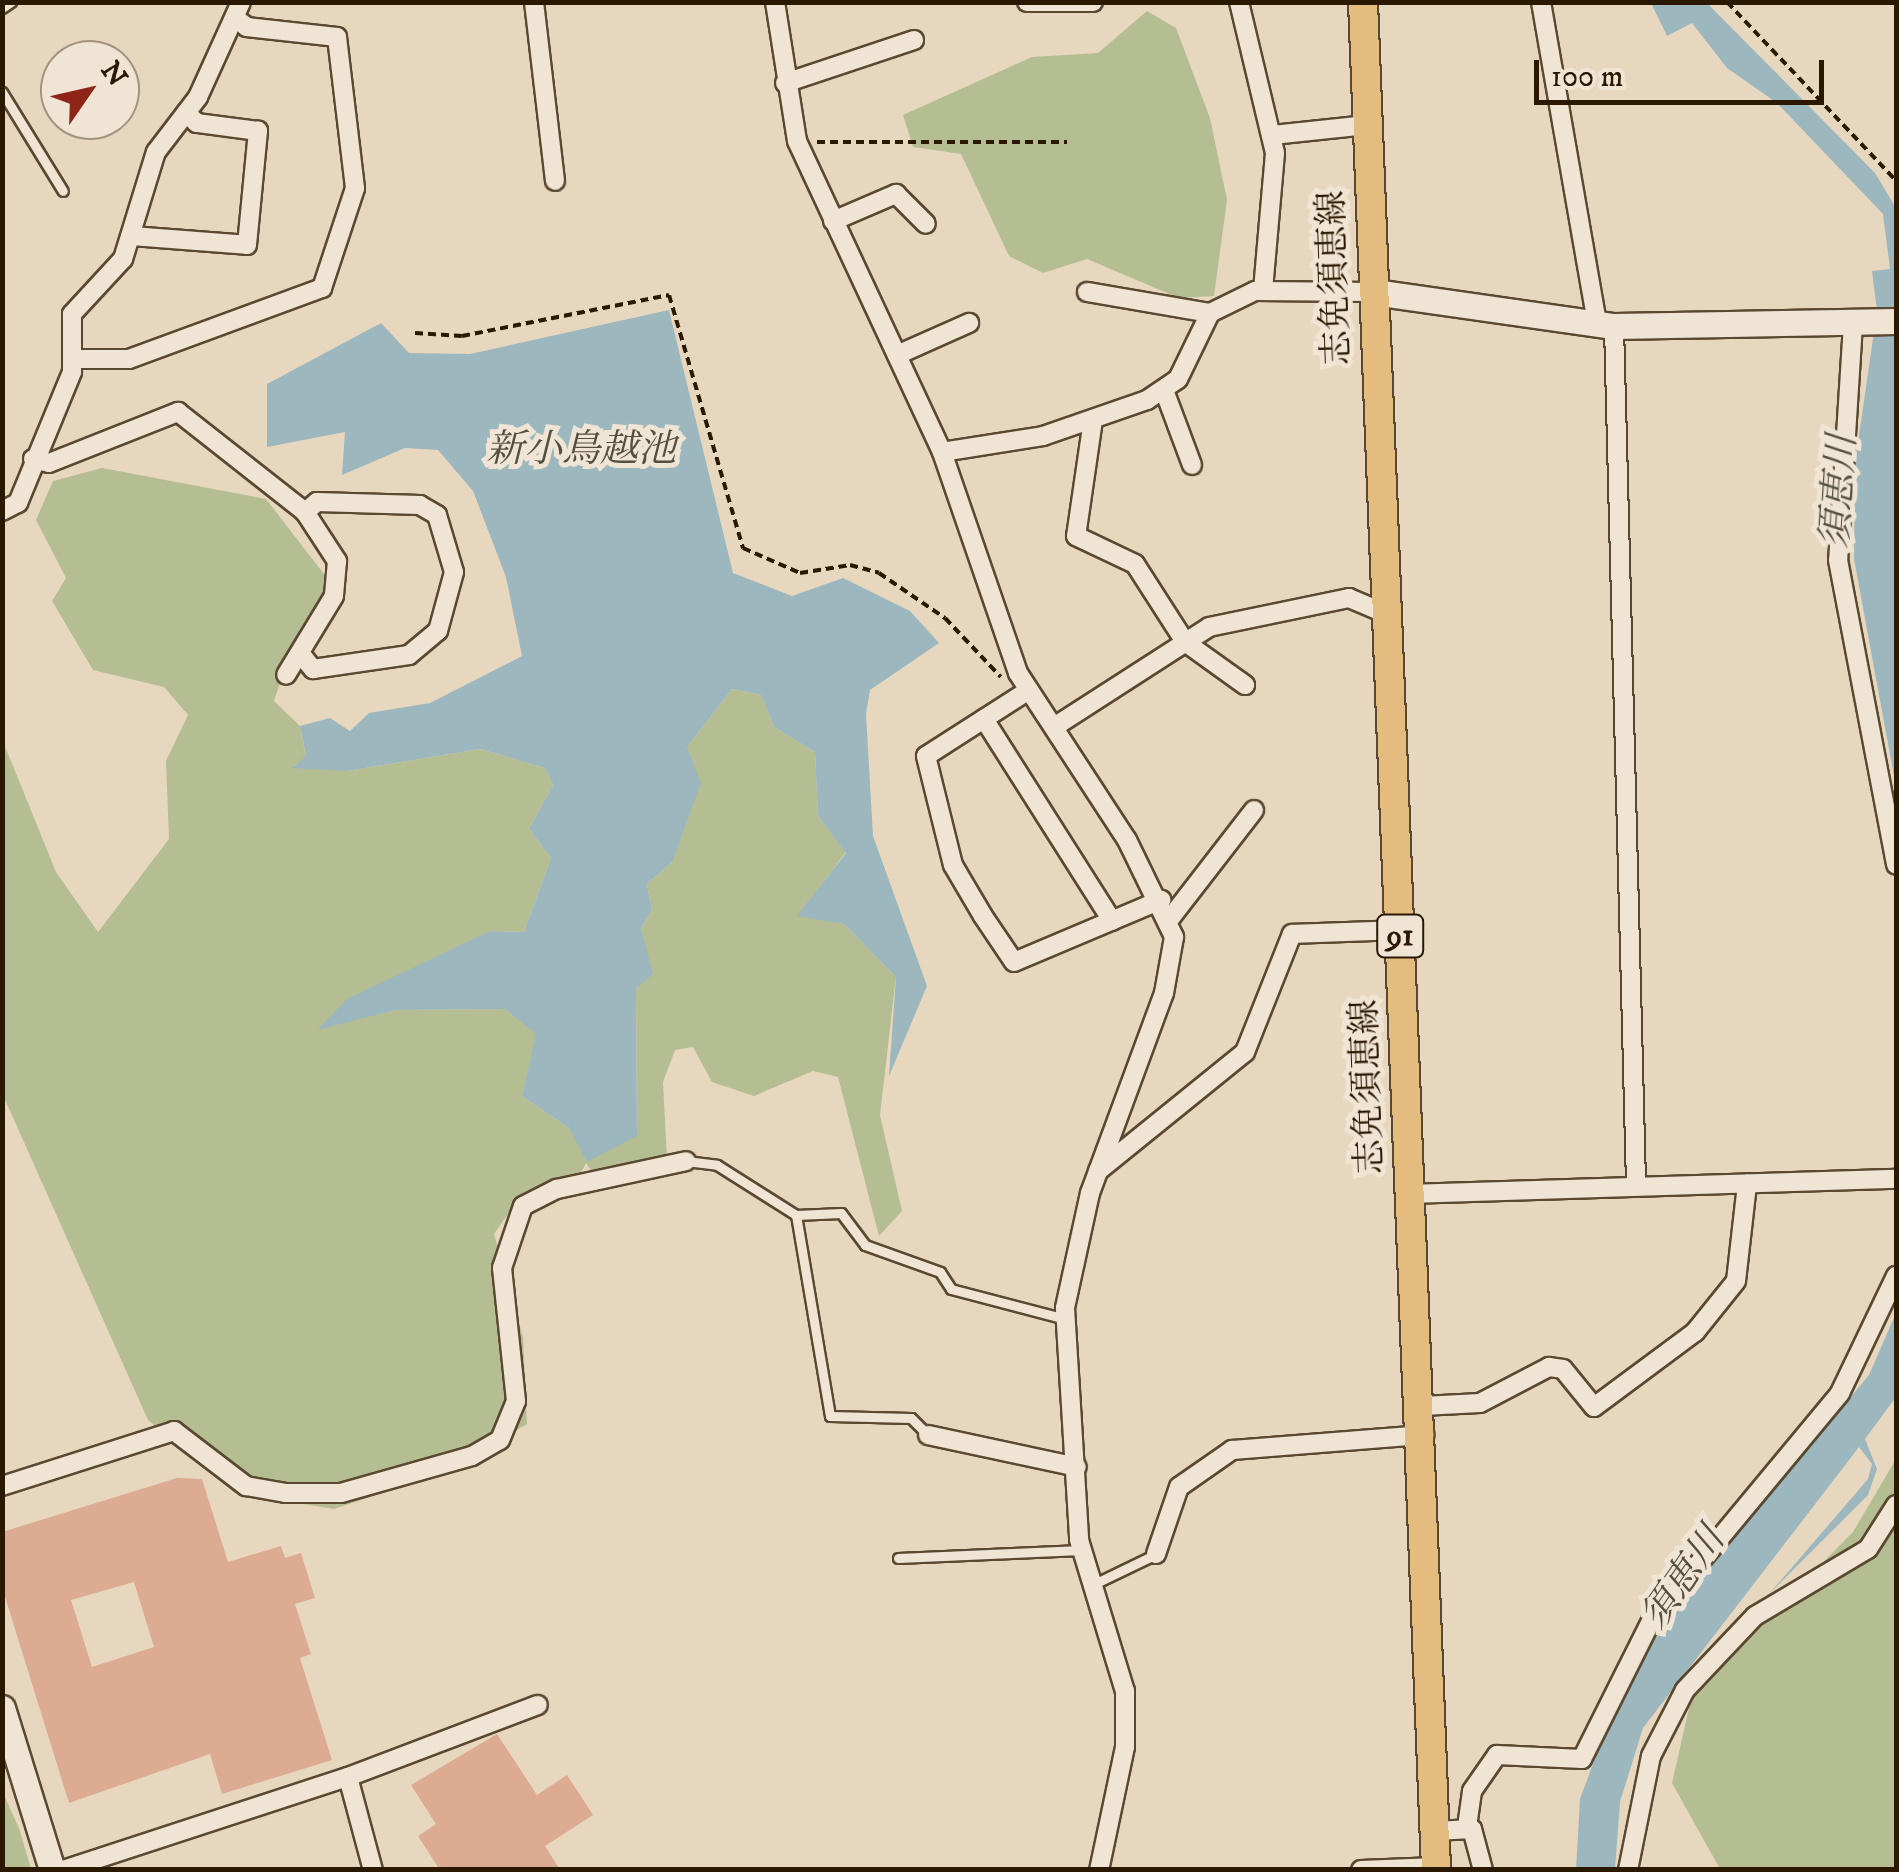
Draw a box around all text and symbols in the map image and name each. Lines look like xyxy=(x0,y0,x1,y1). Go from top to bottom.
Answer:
north arrow xyxy=(40,40,140,140)
scale bar xyxy=(1539,40,1829,102)
text: N xyxy=(93,55,135,93)
text: 100 m xyxy=(1551,59,1623,96)
street label: 志免須恵線 xyxy=(1311,190,1359,366)
water label: 新小鳥越池 xyxy=(486,428,676,474)
water label: 須恵川 xyxy=(1813,434,1867,550)
road number: 91 xyxy=(1375,909,1425,963)
street label: 志免須恵線 xyxy=(1344,999,1392,1175)
water label: 須恵川 xyxy=(1633,1519,1735,1639)

